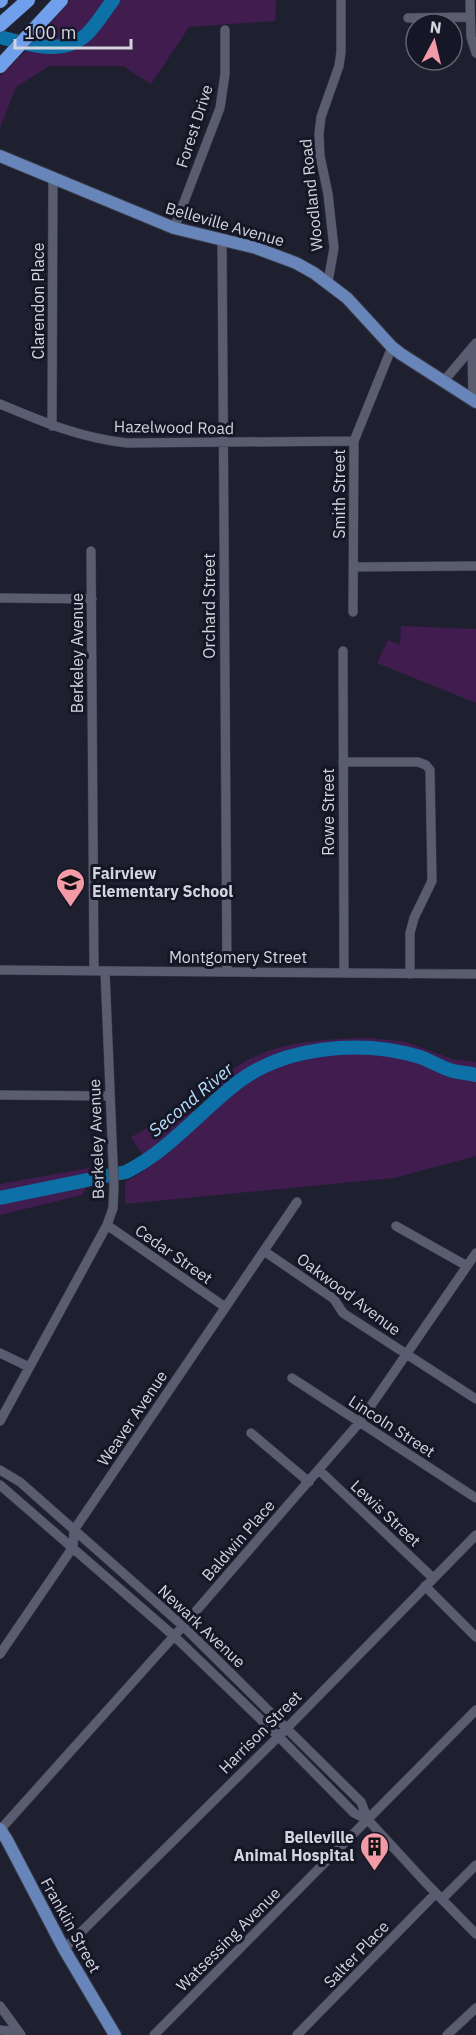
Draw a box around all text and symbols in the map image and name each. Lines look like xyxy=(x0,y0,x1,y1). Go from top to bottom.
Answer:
scale bar xyxy=(15,12,130,50)
north arrow xyxy=(404,12,464,72)
text: N xyxy=(429,16,443,38)
text: 100 m xyxy=(24,21,76,44)
street label: Forest Drive xyxy=(171,82,217,170)
street label: Woodland Road xyxy=(295,138,327,252)
street label: Belleville Avenue xyxy=(163,197,287,251)
street label: Clarendon Place xyxy=(28,242,48,359)
street label: Hazelwood Road xyxy=(114,416,234,438)
street label: Smith Street xyxy=(329,449,349,539)
street label: Orchard Street xyxy=(199,553,219,659)
street label: Berkeley Avenue xyxy=(67,593,87,713)
street label: Rowe Street xyxy=(318,768,338,856)
place label: Fairview Elementary School xyxy=(92,863,233,901)
school or university icon: Fairview Elementary School xyxy=(55,866,87,908)
street label: Montgomery Street xyxy=(169,947,307,967)
water label: Second River xyxy=(144,1057,238,1142)
street label: Berkeley Avenue xyxy=(84,1078,108,1199)
street label: Cedar Street xyxy=(131,1220,217,1288)
street label: Oakwood Avenue xyxy=(293,1248,405,1340)
street label: Weaver Avenue xyxy=(93,1366,171,1470)
street label: Lincoln Street xyxy=(345,1391,439,1461)
street label: Lewis Street xyxy=(347,1476,425,1550)
street label: Baldwin Place xyxy=(197,1495,279,1585)
street label: Newark Avenue xyxy=(154,1580,250,1672)
street label: Harrison Street xyxy=(214,1686,306,1778)
place label: Belleville Animal Hospital xyxy=(234,1827,354,1865)
building icon: Belleville Animal Hospital xyxy=(359,1830,391,1872)
street label: Franklin Street xyxy=(37,1874,105,1976)
street label: Watsessing Avenue xyxy=(172,1883,284,1995)
street label: Salter Place xyxy=(319,1916,393,1992)

